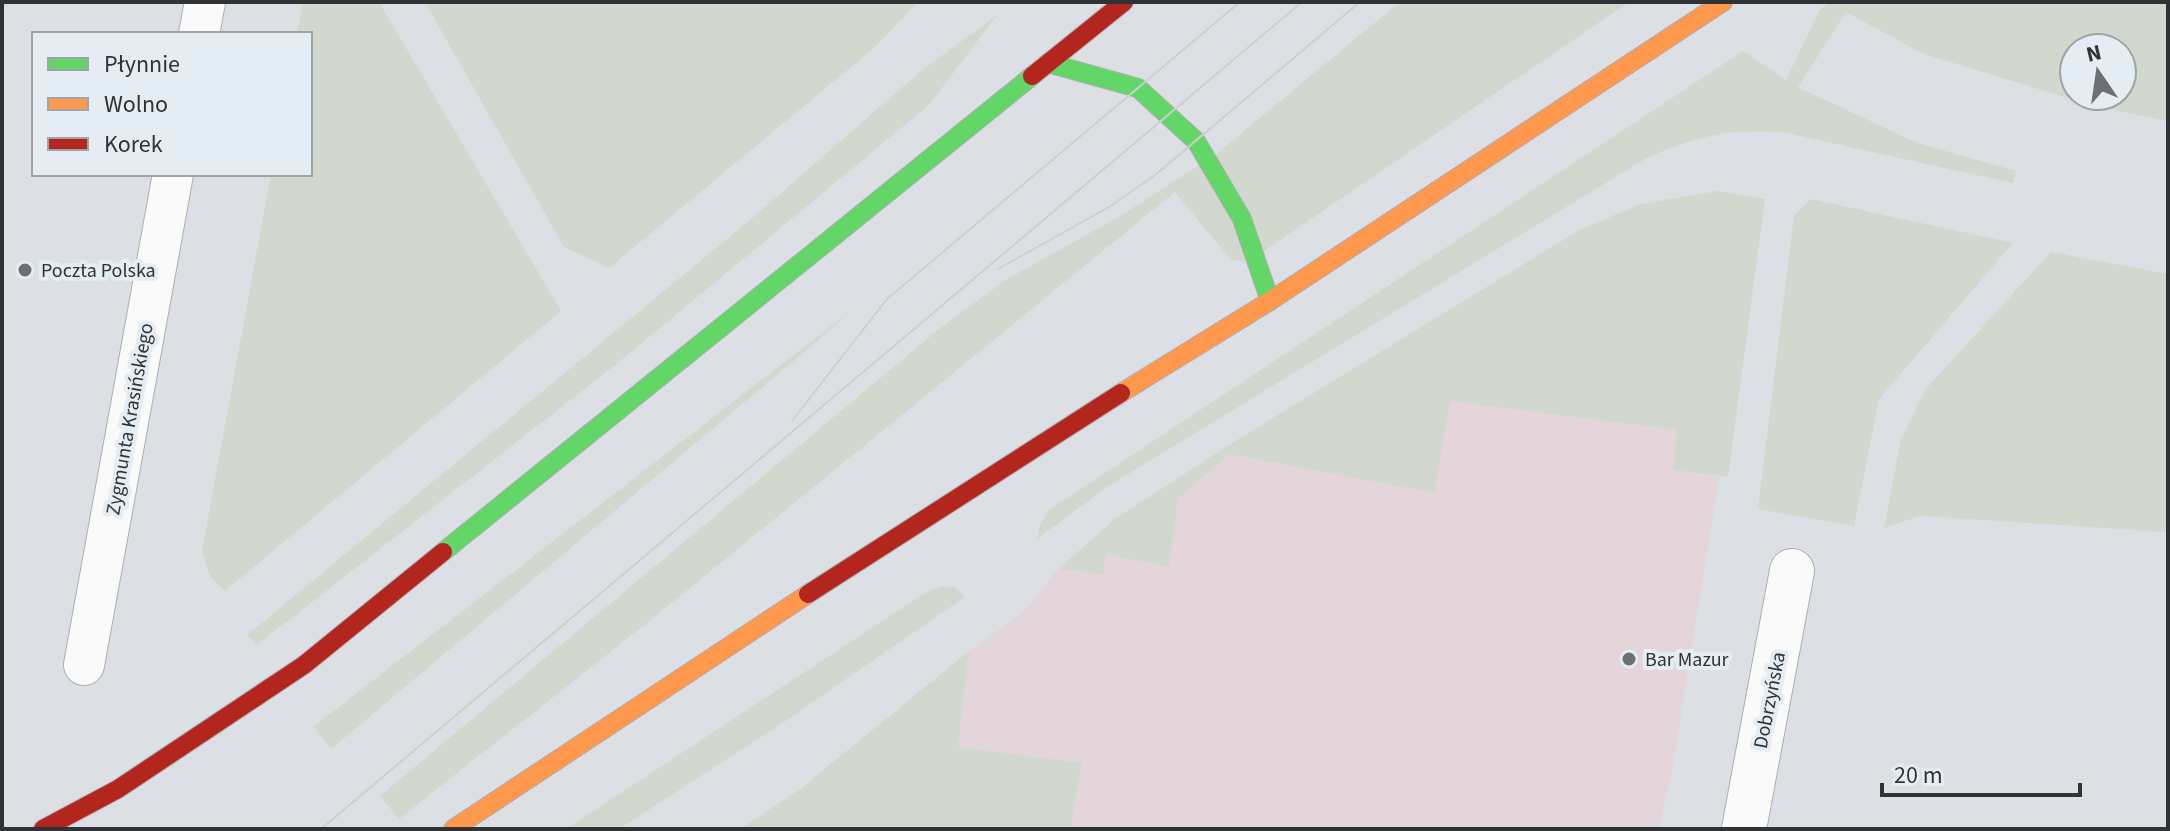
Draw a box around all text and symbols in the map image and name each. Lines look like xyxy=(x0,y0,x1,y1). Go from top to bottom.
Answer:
legend xyxy=(32,32,312,176)
north arrow xyxy=(2058,32,2138,112)
text: N xyxy=(2083,36,2104,71)
text: Płynnie xyxy=(104,47,180,82)
text: Wolno xyxy=(104,87,168,122)
text: Korek xyxy=(104,127,163,162)
place label: Poczta Polska xyxy=(41,257,156,285)
marker: Poczta Polska xyxy=(16,261,34,279)
street label: Zygmunta Krasińskiego xyxy=(99,321,161,517)
place label: Bar Mazur xyxy=(1645,646,1729,674)
street label: Dobrzyńska xyxy=(1747,649,1793,751)
marker: Bar Mazur xyxy=(1620,650,1638,668)
scale bar xyxy=(1882,747,2080,797)
text: 20 m xyxy=(1894,758,1943,793)

